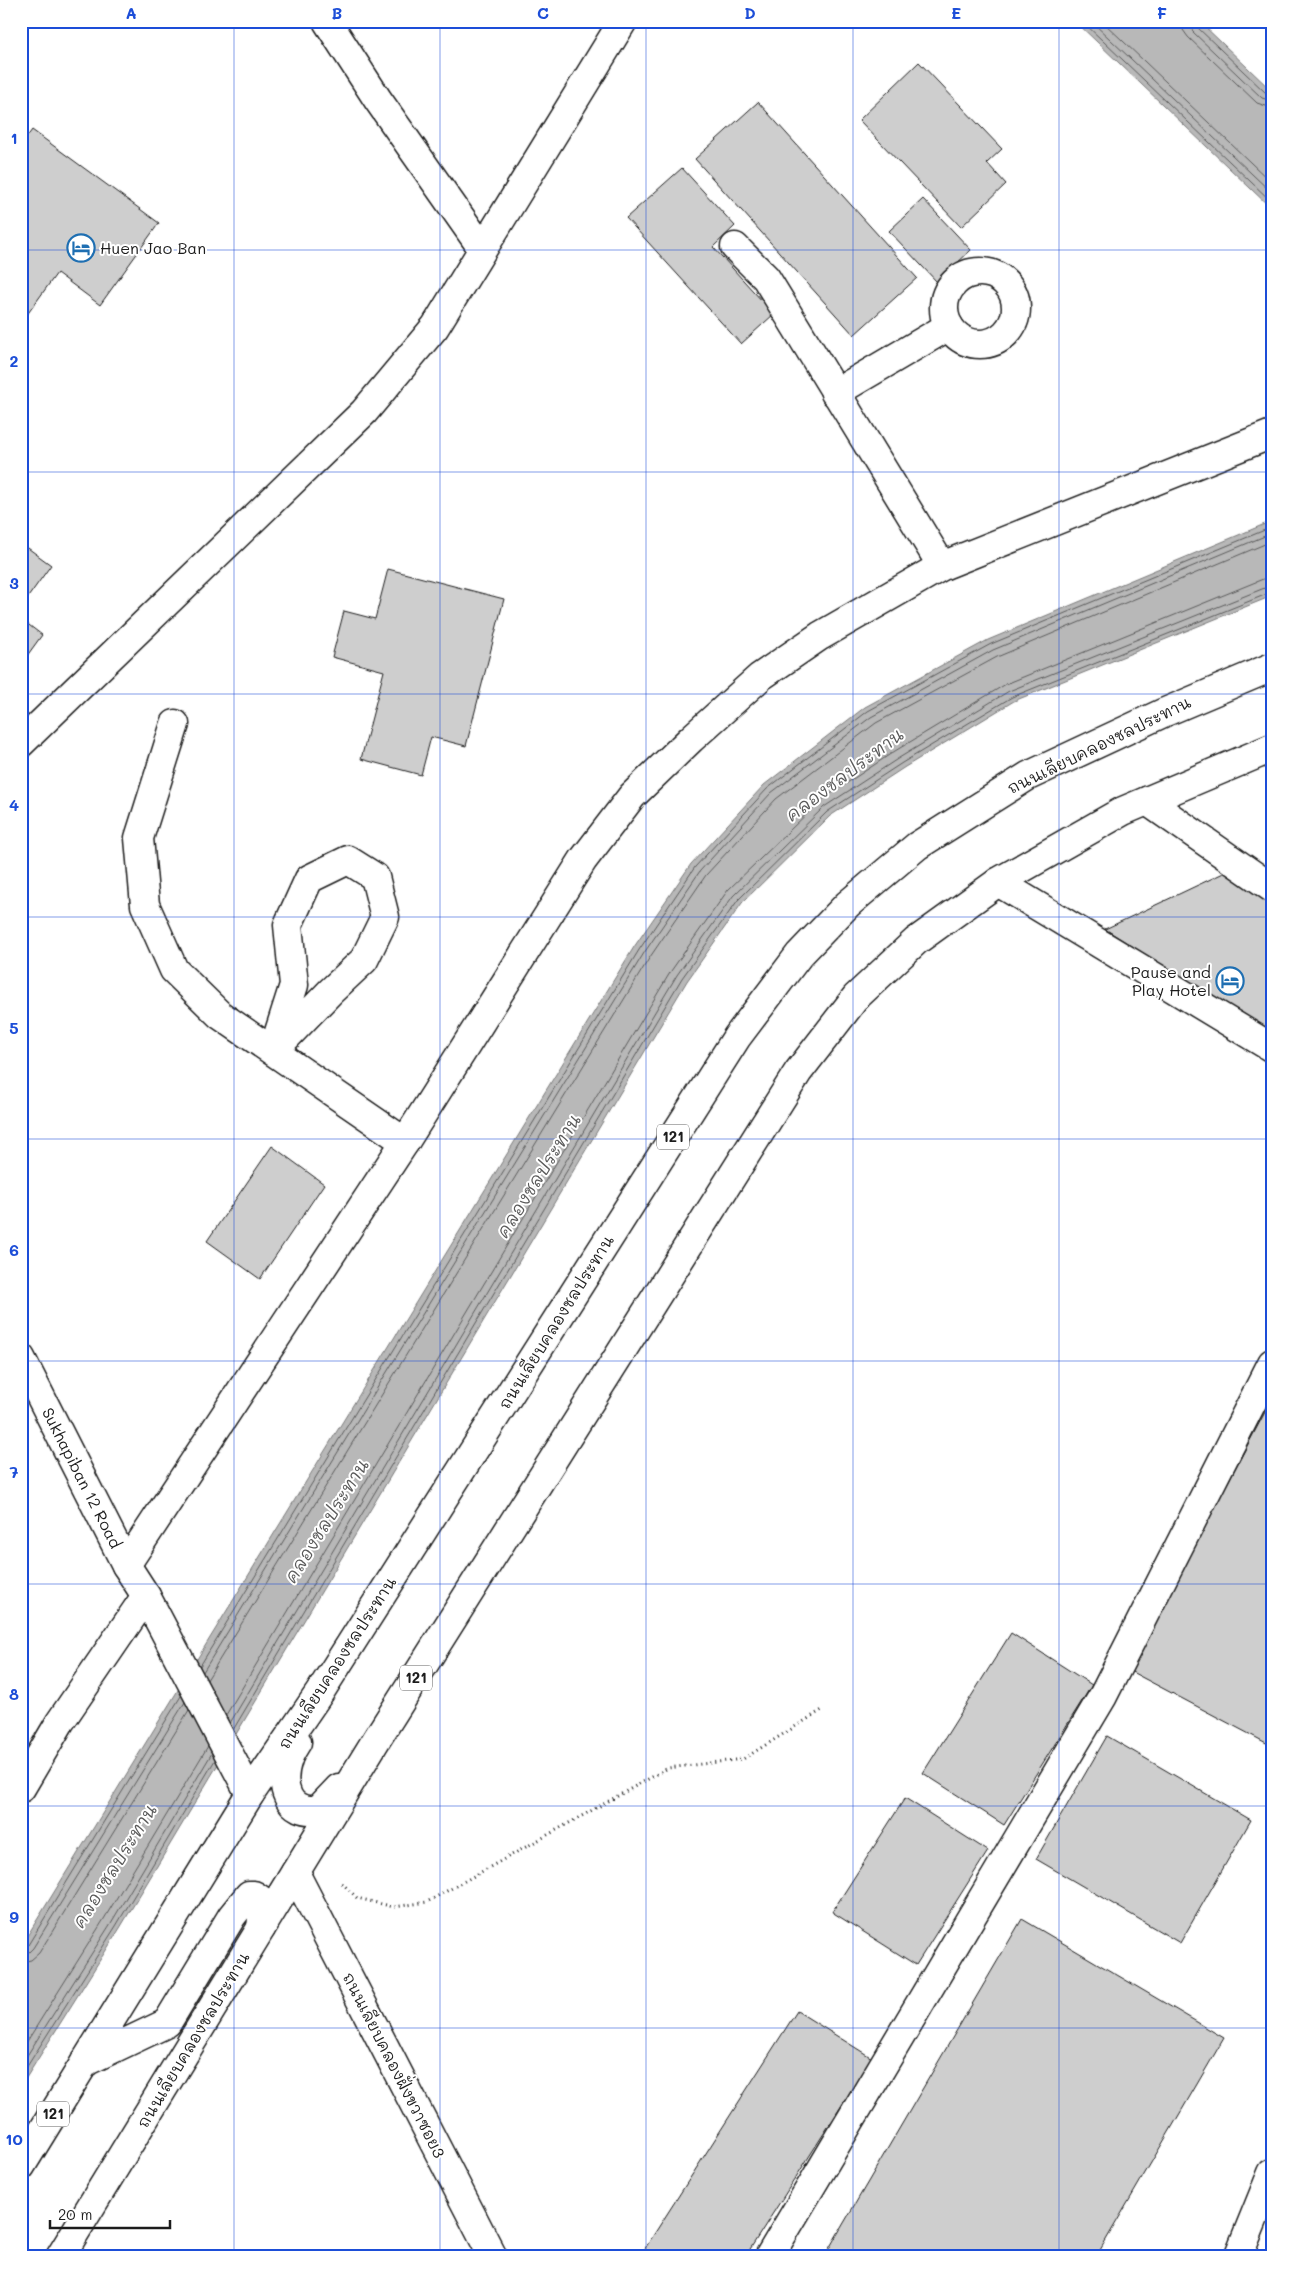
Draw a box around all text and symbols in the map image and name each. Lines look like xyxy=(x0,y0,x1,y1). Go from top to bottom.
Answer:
text: A xyxy=(125,2,137,23)
text: B xyxy=(332,2,342,23)
text: C xyxy=(537,2,549,23)
text: D xyxy=(744,2,756,23)
text: E xyxy=(951,2,961,23)
text: F xyxy=(1157,2,1167,23)
text: 1 xyxy=(10,127,18,148)
hotel icon: Huen Jao Ban xyxy=(66,233,96,263)
place label: Huen Jao Ban xyxy=(100,237,206,258)
text: 2 xyxy=(10,350,19,371)
text: 3 xyxy=(9,572,19,593)
street label: ถนนเลียบคลองชลประทาน xyxy=(1003,690,1194,798)
water label: คลองชลประทาน xyxy=(780,722,908,827)
text: 4 xyxy=(9,794,19,815)
place label: Pause and Play Hotel xyxy=(1131,961,1211,1000)
hotel icon: Pause and Play Hotel xyxy=(1215,966,1245,996)
text: 5 xyxy=(9,1017,19,1038)
water label: คลองชลประทาน xyxy=(490,1109,586,1242)
road number: 121 xyxy=(657,1124,689,1150)
street label: ถนนเลียบคลองชลประทาน xyxy=(493,1230,618,1413)
text: 6 xyxy=(9,1239,19,1260)
street label: Sukhapiban 12 Road xyxy=(38,1404,127,1552)
water label: คลองชลประทาน xyxy=(278,1454,374,1587)
text: 7 xyxy=(10,1461,19,1482)
street label: ถนนเลียบคลองชลประทาน xyxy=(273,1572,400,1753)
road number: 121 xyxy=(400,1666,432,1690)
text: 8 xyxy=(9,1683,19,1704)
water label: คลองชลประทาน xyxy=(66,1799,162,1932)
text: 9 xyxy=(9,1906,19,1927)
street label: ถนนเลียบคลองชลประทาน xyxy=(131,1947,254,2132)
street label: ถนนเลียบคลองฝั่งขวาซอย3 xyxy=(338,1967,454,2161)
road number: 121 xyxy=(37,2102,69,2126)
text: 10 xyxy=(5,2128,23,2149)
scale bar xyxy=(50,2198,170,2230)
text: 20 m xyxy=(58,2204,92,2224)

